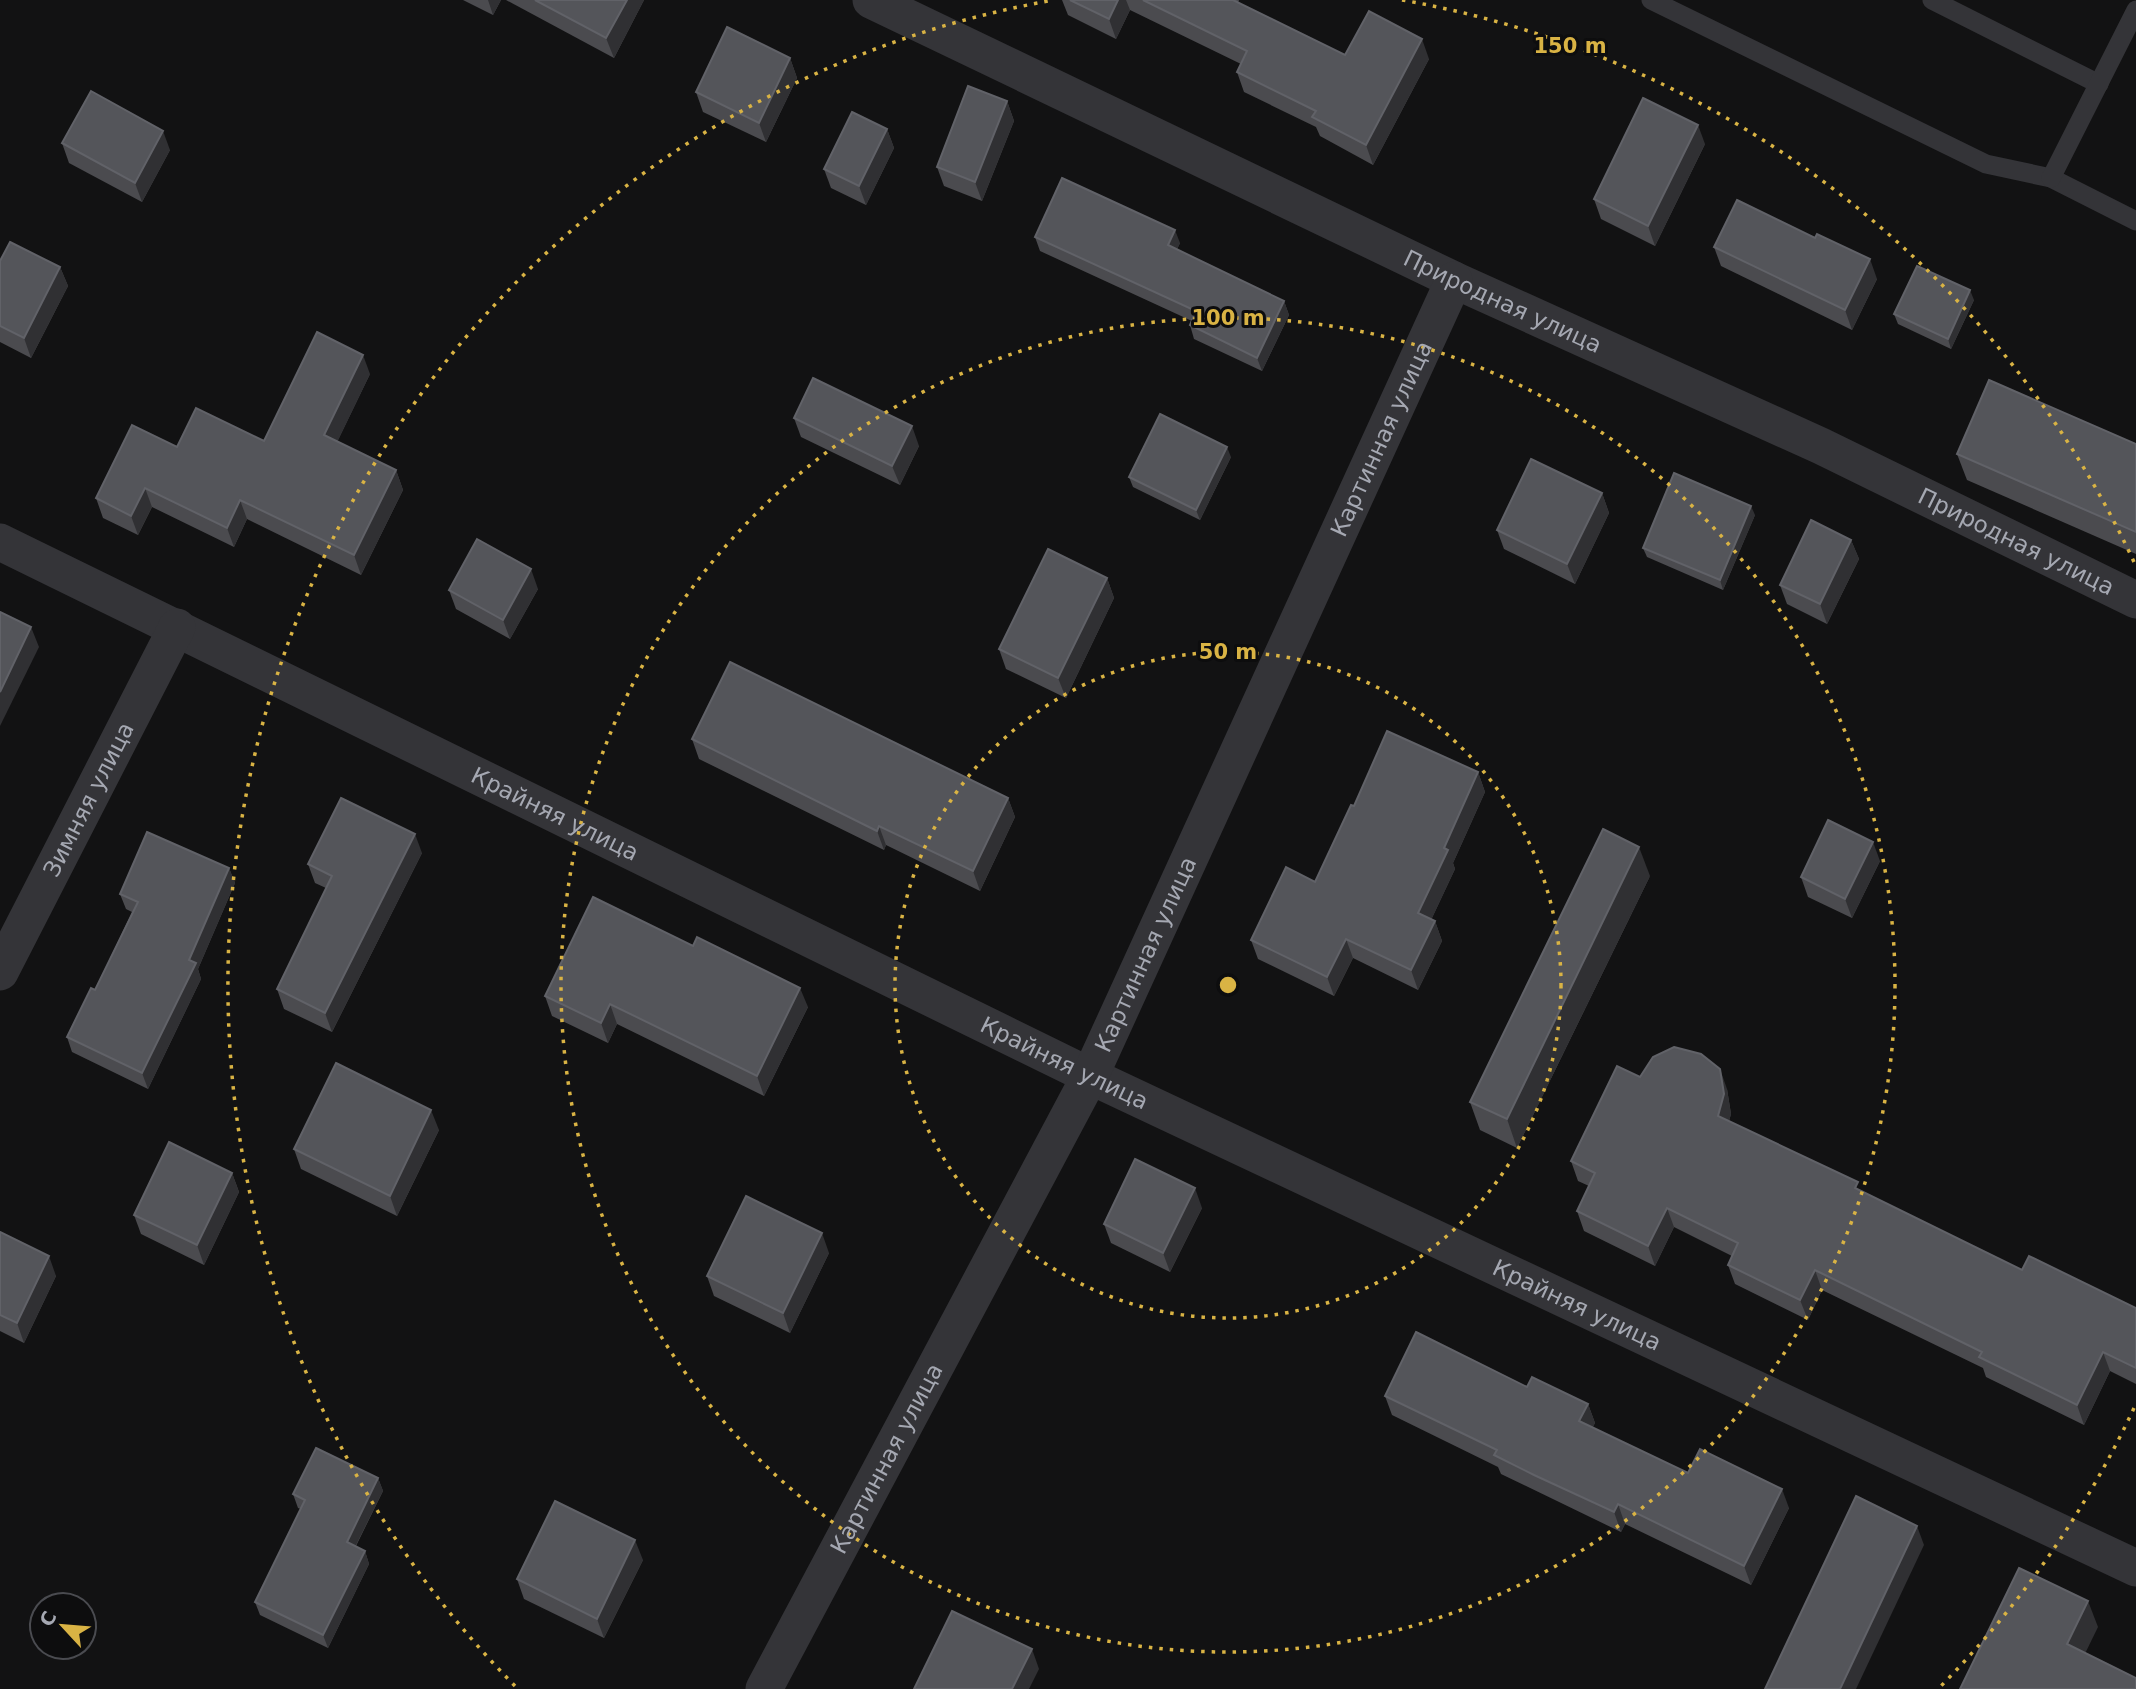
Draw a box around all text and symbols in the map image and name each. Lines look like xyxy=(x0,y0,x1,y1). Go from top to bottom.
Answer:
text: 150 m xyxy=(1533,34,1607,58)
street label: Природная улица xyxy=(1400,245,1606,358)
text: 100 m xyxy=(1191,306,1265,330)
street label: Картинная улица xyxy=(1326,337,1437,540)
street label: Природная улица xyxy=(1914,483,2119,600)
text: 50 m xyxy=(1199,640,1257,664)
street label: Зимняя улица xyxy=(38,718,139,881)
street label: Крайняя улица xyxy=(467,762,643,866)
street label: Картинная улица xyxy=(1090,853,1201,1056)
centre of rings xyxy=(1216,973,1240,997)
street label: Крайняя улица xyxy=(976,1011,1152,1114)
street label: Крайняя улица xyxy=(1489,1254,1665,1356)
street label: Картинная улица xyxy=(825,1359,948,1558)
north arrow xyxy=(28,1591,98,1661)
text: С xyxy=(35,1607,61,1630)

